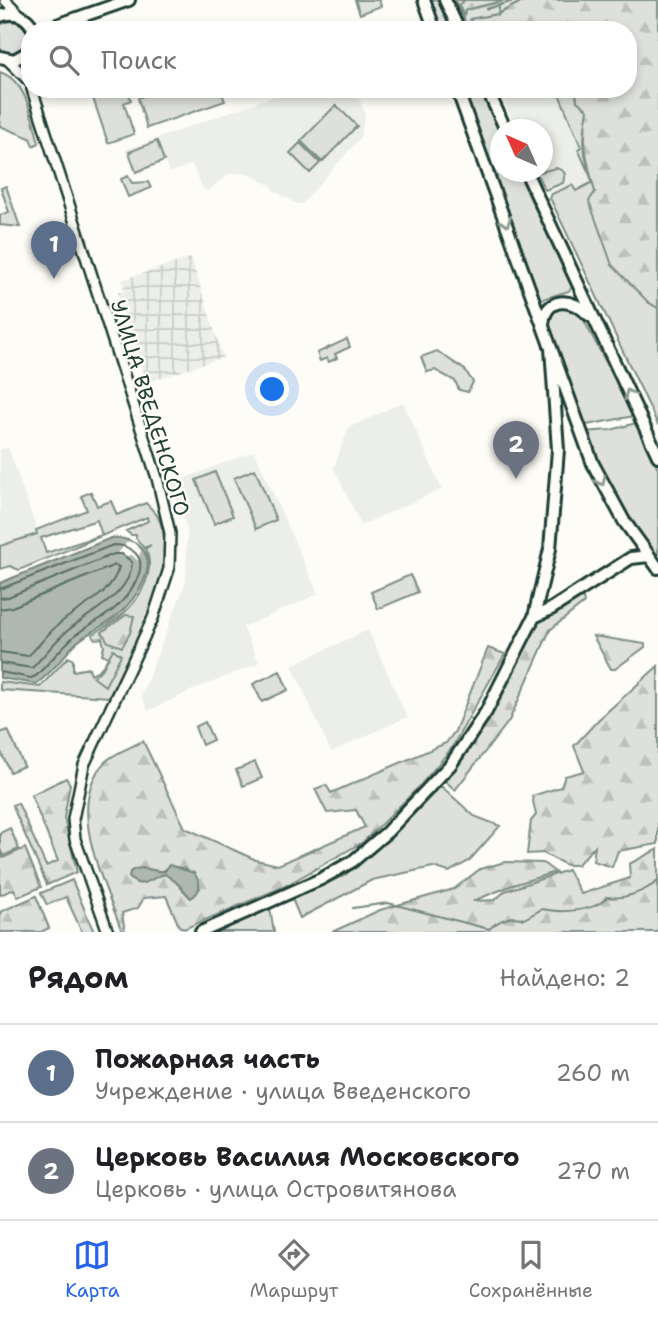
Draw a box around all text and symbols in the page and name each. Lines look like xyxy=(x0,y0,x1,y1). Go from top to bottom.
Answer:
search box xyxy=(21,21,637,98)
icon: search xyxy=(45,41,83,79)
text: Поиск xyxy=(101,42,177,77)
north arrow xyxy=(490,119,553,182)
one-way arrow xyxy=(498,216,512,228)
pin: 1 xyxy=(31,221,77,279)
street label: УЛИЦА ВВЕДЕНСКОГО xyxy=(104,296,196,520)
your location xyxy=(255,372,289,406)
one-way arrow xyxy=(623,389,637,401)
pin: 2 xyxy=(493,421,539,479)
one-way arrow xyxy=(592,474,606,486)
text: Рядом xyxy=(28,957,128,998)
text: Найдено: 2 xyxy=(500,963,630,993)
text: Пожарная часть xyxy=(95,1041,320,1076)
text: 1 xyxy=(46,1058,56,1088)
text: 260 m xyxy=(556,1058,630,1088)
text: Учреждение · улица Введенского xyxy=(95,1076,471,1106)
text: Церковь Василия Московского xyxy=(95,1139,520,1174)
text: 2 xyxy=(43,1156,59,1186)
text: 270 m xyxy=(556,1156,630,1186)
text: Церковь · улица Островитянова xyxy=(95,1174,456,1204)
tab: Карта xyxy=(65,1236,120,1303)
tab: Маршрут xyxy=(250,1236,338,1303)
tab: Сохранённые xyxy=(469,1236,593,1303)

